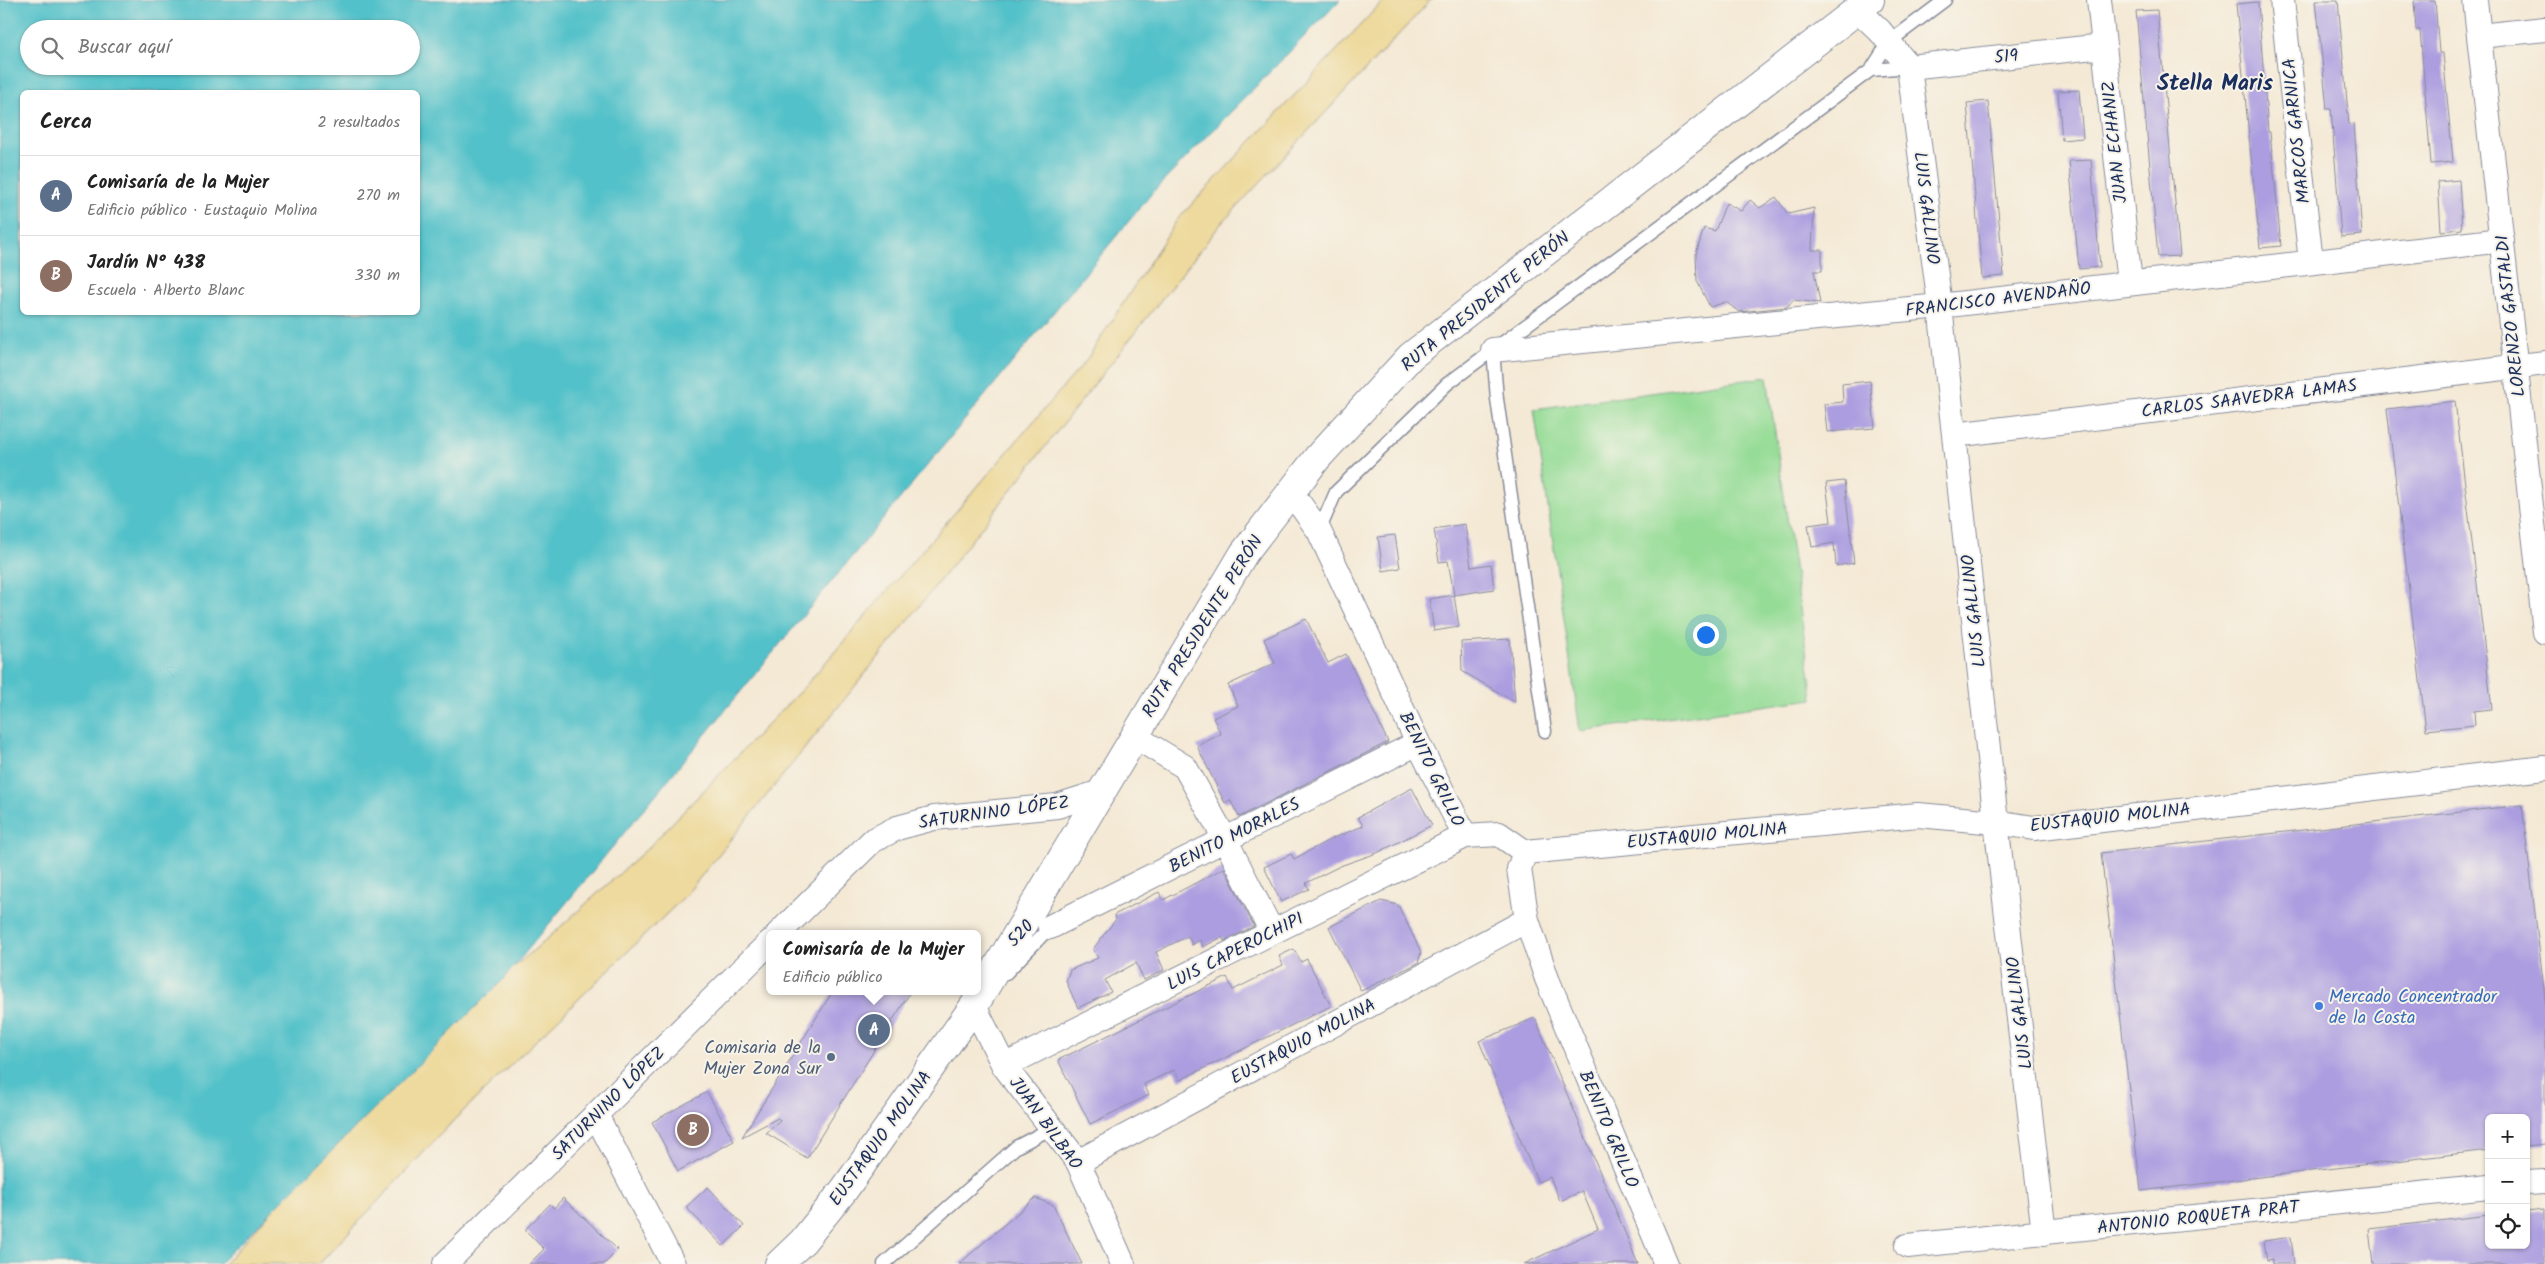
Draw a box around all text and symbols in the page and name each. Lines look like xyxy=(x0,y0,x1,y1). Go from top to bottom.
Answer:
search box xyxy=(20,20,420,75)
text: Buscar aquí xyxy=(78,33,170,63)
icon: search xyxy=(38,34,66,62)
street label: 519 xyxy=(1993,42,2020,73)
street label: MARCOS GARNICA xyxy=(2275,57,2320,205)
district label: Stella Maris xyxy=(2157,67,2274,102)
street label: JUAN ECHANIZ xyxy=(2095,79,2136,204)
text: Cerca xyxy=(40,106,92,139)
text: 2 resultados xyxy=(318,110,400,135)
street label: LUIS GALLINO xyxy=(1904,150,1947,266)
text: Comisaría de la Mujer xyxy=(87,168,269,198)
text: A xyxy=(51,183,61,208)
text: 270 m xyxy=(356,183,400,208)
text: Edificio público · Eustaquio Molina xyxy=(87,198,318,223)
street label: RUTA PRESIDENTE PERÓN xyxy=(1395,225,1577,380)
street label: LORENZO GASTALDI xyxy=(2489,233,2534,398)
text: Jardín N° 438 xyxy=(87,248,205,278)
text: B xyxy=(51,263,61,288)
text: 330 m xyxy=(355,263,400,288)
street label: FRANCISCO AVENDAÑO xyxy=(1904,275,2093,326)
text: Escuela · Alberto Blanc xyxy=(87,278,245,303)
street label: CARLOS SAAVEDRA LAMAS xyxy=(2140,372,2359,427)
street label: RUTA PRESIDENTE PERÓN xyxy=(1135,530,1271,724)
street label: LUIS GALLINO xyxy=(1954,553,1995,669)
your location xyxy=(1693,622,1719,648)
street label: BENITO GRILLO xyxy=(1390,707,1471,832)
street label: SATURNINO LÓPEZ xyxy=(917,789,1071,838)
street label: BENITO MORALES xyxy=(1164,790,1306,882)
street label: EUSTAQUIO MOLINA xyxy=(2028,796,2192,841)
street label: EUSTAQUIO MOLINA xyxy=(1626,815,1789,858)
street label: LUIS CAPEROCHIPI xyxy=(1162,905,1309,999)
street label: 520 xyxy=(1001,913,1042,955)
popup xyxy=(766,930,981,995)
text: Comisaría de la Mujer xyxy=(783,935,964,965)
street label: LUIS GALLINO xyxy=(1999,955,2042,1071)
text: Edificio público xyxy=(783,965,883,990)
place label: Mercado Concentrador de la Costa xyxy=(2329,983,2498,1033)
street label: EUSTAQUIO MOLINA xyxy=(1226,992,1382,1093)
marker: Mercado Concentrador de la Costa xyxy=(2313,1000,2325,1012)
pin: A xyxy=(858,1011,890,1049)
place label: Comisaria de la Mujer Zona Sur xyxy=(704,1034,822,1084)
street label: SATURNINO LÓPEZ xyxy=(545,1040,673,1168)
marker: Comisaria de la Mujer Zona Sur xyxy=(825,1051,837,1063)
street label: EUSTAQUIO MOLINA xyxy=(822,1065,940,1213)
street label: BENITO GRILLO xyxy=(1570,1066,1645,1193)
street label: JUAN BILBAO xyxy=(1001,1071,1089,1177)
pin: B xyxy=(677,1111,709,1149)
map controls xyxy=(2485,1114,2530,1249)
button: + xyxy=(2485,1114,2530,1159)
button: − xyxy=(2485,1159,2530,1204)
street label: ANTONIO ROQUETA PRAT xyxy=(2096,1193,2302,1244)
button: locate xyxy=(2485,1204,2530,1249)

